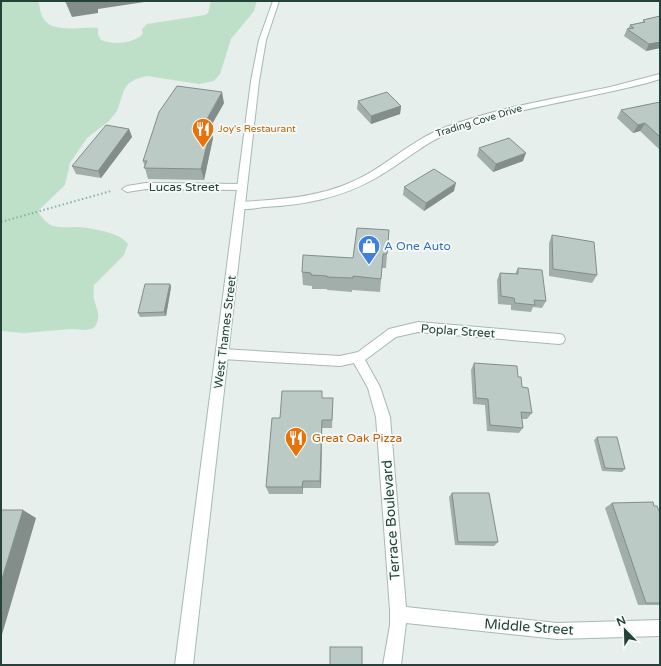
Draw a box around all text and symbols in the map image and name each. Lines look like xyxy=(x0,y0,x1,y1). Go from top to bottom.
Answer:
street label: Trading Cove Drive xyxy=(434,102,524,140)
restaurant icon: Joy's Restaurant xyxy=(190,116,216,149)
place label: Joy's Restaurant xyxy=(218,123,296,135)
street label: Lucas Street xyxy=(149,180,220,194)
shop icon: A One Auto xyxy=(356,233,382,266)
place label: A One Auto xyxy=(384,239,451,253)
street label: West Thames Street xyxy=(211,274,239,389)
street label: Poplar Street xyxy=(420,321,496,341)
restaurant icon: Great Oak Pizza xyxy=(283,425,309,458)
place label: Great Oak Pizza xyxy=(312,431,402,445)
street label: Terrace Boulevard xyxy=(378,459,404,581)
north arrow xyxy=(605,610,645,650)
text: N xyxy=(615,614,628,629)
street label: Middle Street xyxy=(484,615,575,639)

